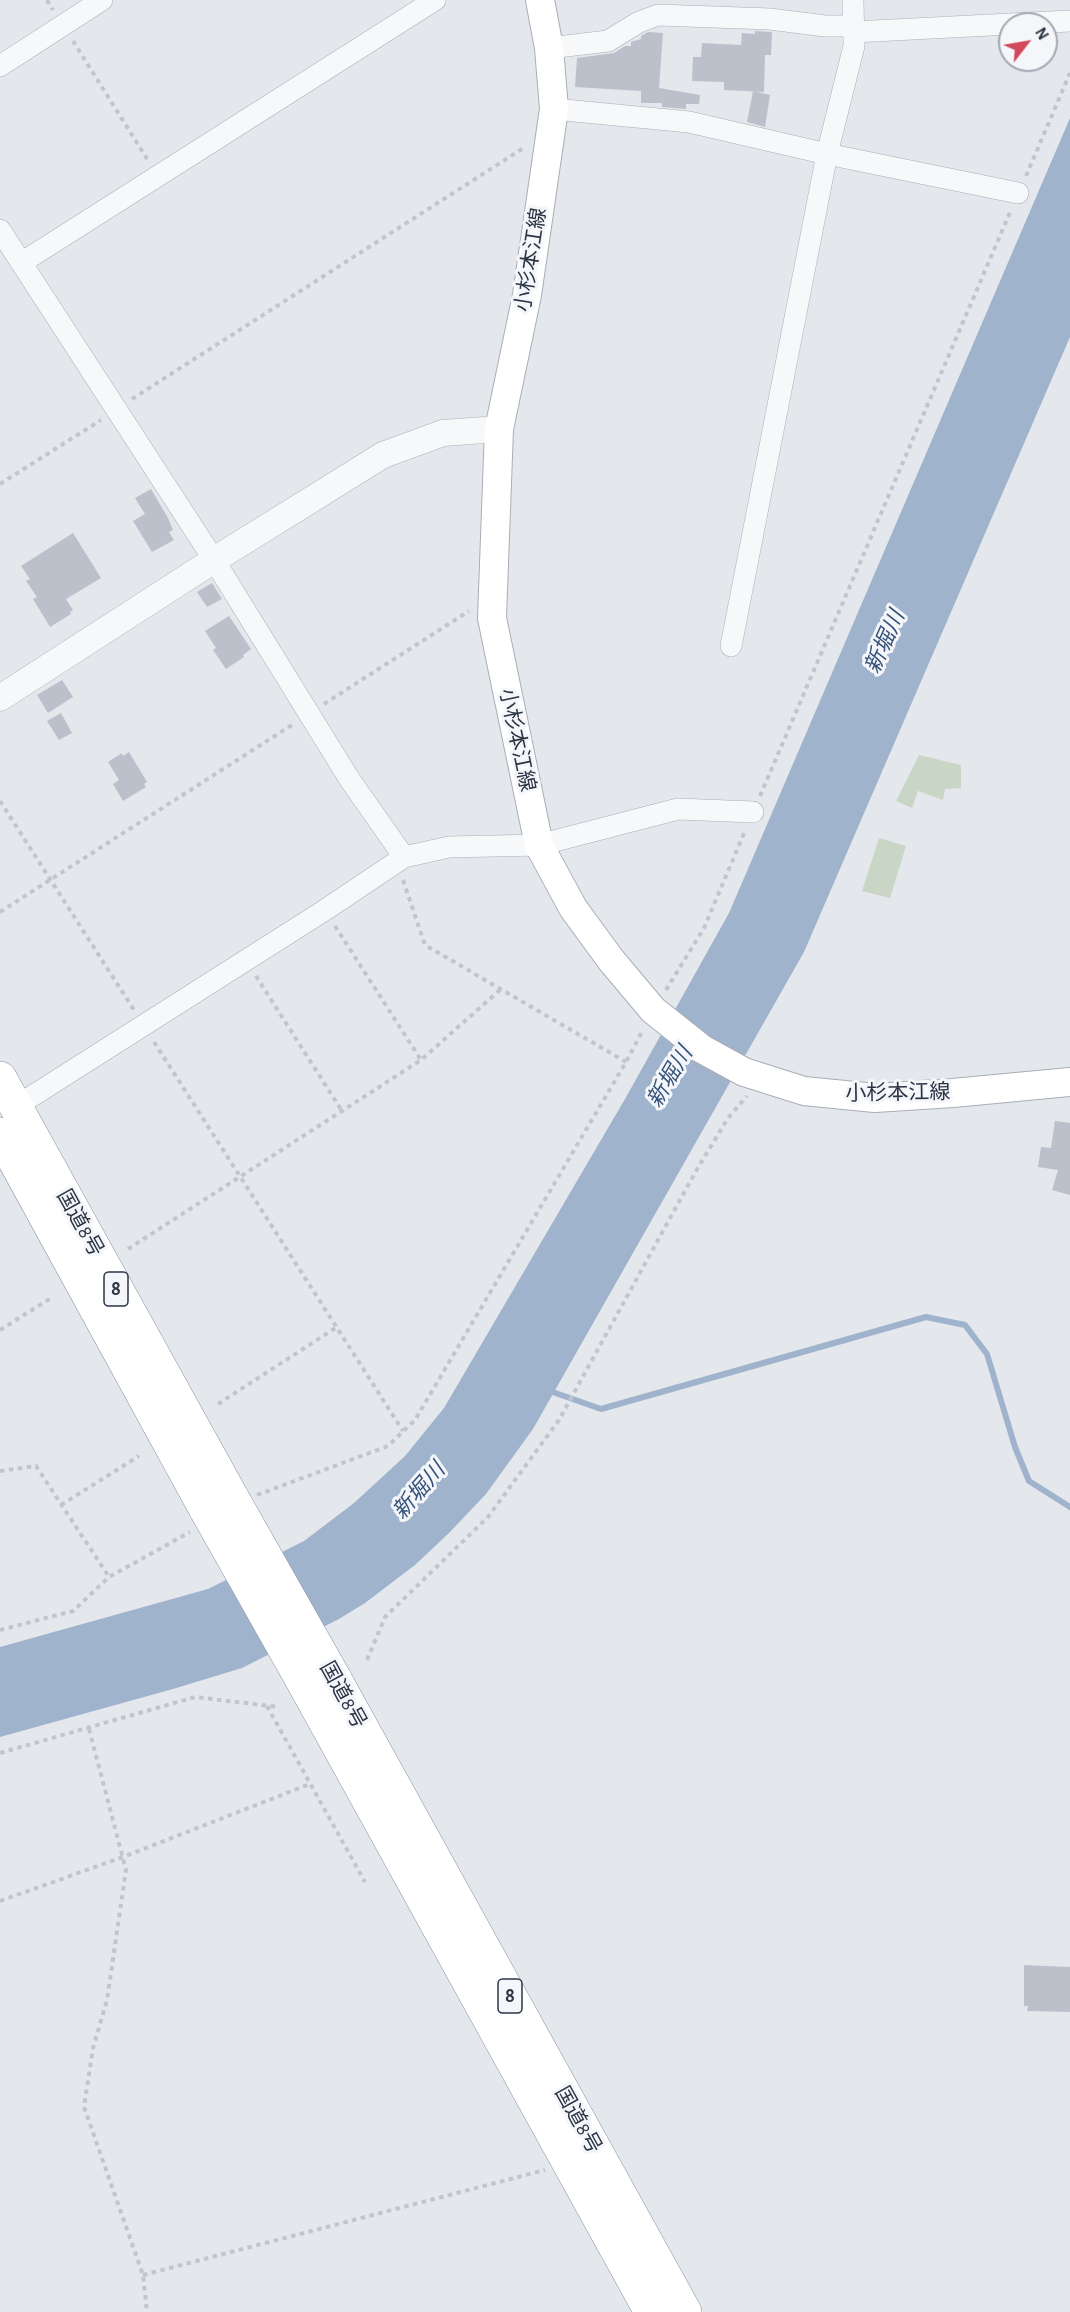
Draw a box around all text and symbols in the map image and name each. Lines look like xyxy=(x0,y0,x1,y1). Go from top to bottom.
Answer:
north arrow xyxy=(998,12,1058,72)
text: N xyxy=(1032,25,1051,43)
street label: 小杉本江線 xyxy=(510,206,552,314)
water label: 新堀川 xyxy=(860,606,910,678)
street label: 小杉本江線 xyxy=(494,686,540,794)
water label: 新堀川 xyxy=(642,1042,698,1112)
street label: 小杉本江線 xyxy=(845,1079,951,1107)
street label: 国道8号 xyxy=(51,1185,109,1261)
road number: 8 xyxy=(104,1272,128,1306)
water label: 新堀川 xyxy=(387,1457,451,1525)
street label: 国道8号 xyxy=(314,1657,372,1733)
road number: 8 xyxy=(498,1979,522,2013)
street label: 国道8号 xyxy=(549,2082,607,2158)

